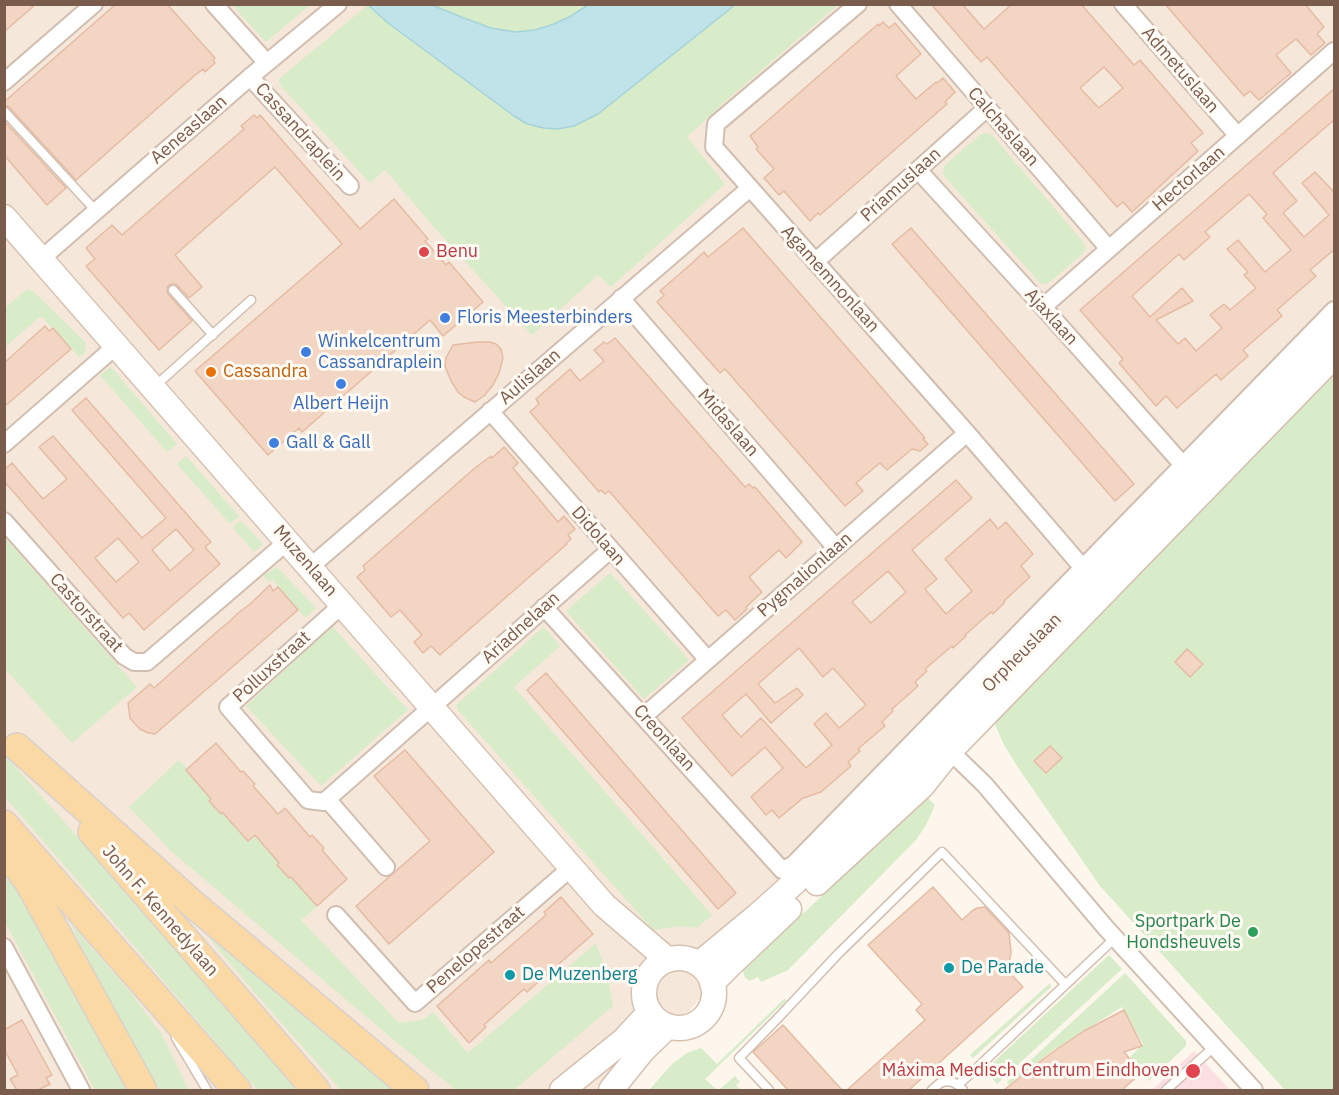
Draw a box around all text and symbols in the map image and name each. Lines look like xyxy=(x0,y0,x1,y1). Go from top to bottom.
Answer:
street label: Admetuslaan xyxy=(1137,22,1223,118)
street label: Cassandraplein xyxy=(250,78,350,186)
street label: Calchaslaan xyxy=(963,83,1043,171)
street label: Aeneaslaan xyxy=(146,91,232,169)
street label: Hectorlaan xyxy=(1148,142,1230,216)
street label: Priamuslaan xyxy=(856,143,946,227)
street label: Agamemnonlaan xyxy=(776,221,884,337)
place label: Benu xyxy=(436,241,478,263)
marker: Benu xyxy=(417,245,431,259)
street label: Ajaxlaan xyxy=(1020,284,1082,350)
place label: Floris Meesterbinders xyxy=(457,307,633,329)
marker: Floris Meesterbinders xyxy=(438,311,452,325)
place label: Winkelcentrum Cassandraplein xyxy=(318,331,443,374)
street label: Aulislaan xyxy=(495,344,565,410)
marker: Winkelcentrum Cassandraplein xyxy=(299,345,313,359)
place label: Cassandra xyxy=(223,361,308,383)
marker: Cassandra xyxy=(204,365,218,379)
marker: Albert Heijn xyxy=(334,377,348,391)
street label: Midaslaan xyxy=(693,385,763,461)
place label: Albert Heijn xyxy=(293,393,389,415)
place label: Gall & Gall xyxy=(286,432,371,454)
marker: Gall & Gall xyxy=(267,436,281,450)
street label: Didolaan xyxy=(566,502,630,570)
street label: Muzenlaan xyxy=(268,521,342,601)
street label: Pygmalionlaan xyxy=(753,528,857,622)
street label: Castorstraat xyxy=(45,569,127,657)
street label: Ariadnelaan xyxy=(478,587,564,669)
street label: Orpheuslaan xyxy=(978,609,1066,697)
street label: Polluxstraat xyxy=(229,627,315,707)
street label: Creonlaan xyxy=(628,700,700,776)
street label: John F. Kennedylaan xyxy=(97,841,223,981)
street label: Penelopestraat xyxy=(423,902,529,998)
place label: Sportpark De Hondsheuvels xyxy=(1126,911,1241,954)
marker: Sportpark De Hondsheuvels xyxy=(1246,925,1260,939)
place label: De Parade xyxy=(961,957,1044,979)
marker: De Parade xyxy=(942,961,956,975)
place label: De Muzenberg xyxy=(522,964,637,986)
marker: De Muzenberg xyxy=(503,968,517,982)
place label: Máxima Medisch Centrum Eindhoven xyxy=(882,1060,1180,1082)
marker: Máxima Medisch Centrum Eindhoven xyxy=(1184,1062,1202,1080)

